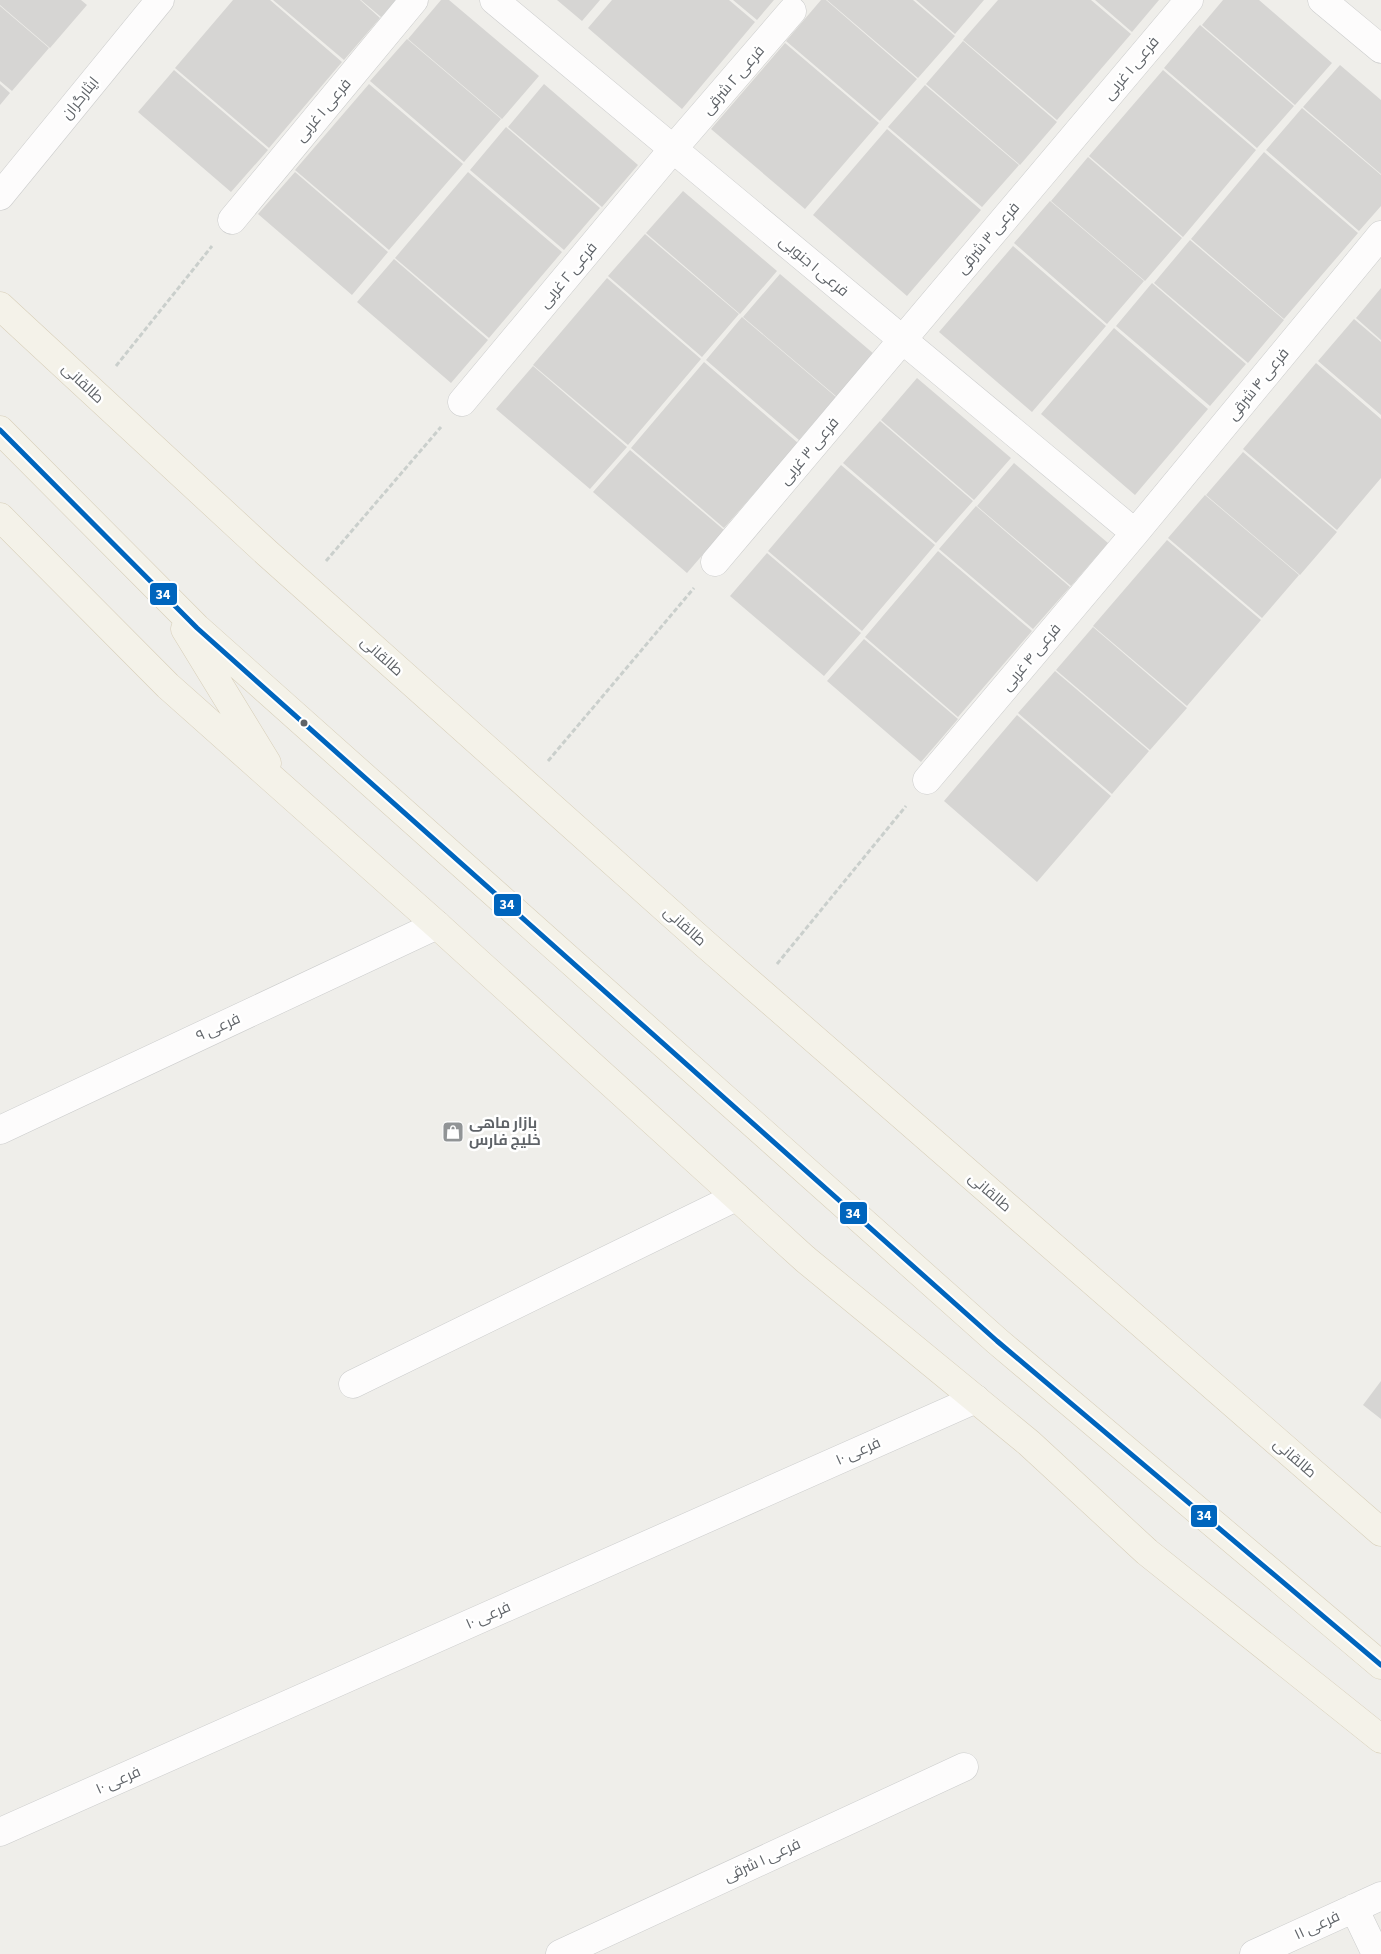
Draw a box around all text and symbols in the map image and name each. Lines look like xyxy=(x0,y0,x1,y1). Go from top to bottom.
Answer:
street label: فرعی ۱ غربی xyxy=(1099,32,1164,105)
street label: فرعی ۲ شرقی xyxy=(697,41,769,120)
street label: ایثارگران xyxy=(57,72,104,124)
street label: فرعی ۱ غربی xyxy=(291,74,356,147)
street label: فرعی ۳ شرقی xyxy=(952,198,1025,279)
street label: فرعی ۱ جنوبی xyxy=(774,231,853,302)
street label: فرعی ۲ غربی xyxy=(535,238,602,313)
street label: فرعی ۴ شرقی xyxy=(1223,344,1294,425)
street label: طالقانی xyxy=(57,358,108,408)
street label: فرعی ۳ غربی xyxy=(775,413,844,490)
line badge: 34 xyxy=(149,582,178,606)
text: 34 xyxy=(156,585,171,605)
street label: فرعی ۴ غربی xyxy=(997,619,1066,696)
street label: طالقانی xyxy=(356,632,408,681)
unlabelled marker xyxy=(299,718,309,728)
line badge: 34 xyxy=(493,893,522,917)
text: 34 xyxy=(500,895,515,915)
street label: طالقانی xyxy=(659,902,711,951)
street label: فرعی ۹ xyxy=(193,1008,244,1047)
place label: بازار ماهی خلیج فارس xyxy=(469,1113,541,1151)
shop icon: بازار ماهی خلیج فارس xyxy=(441,1120,465,1144)
street label: طالقانی xyxy=(964,1168,1016,1217)
line badge: 34 xyxy=(839,1201,868,1225)
text: 34 xyxy=(846,1204,861,1224)
street label: فرعی ۱۰ xyxy=(832,1432,884,1471)
street label: طالقانی xyxy=(1269,1434,1321,1483)
line badge: 34 xyxy=(1190,1504,1218,1528)
text: 34 xyxy=(1197,1506,1212,1526)
street label: فرعی ۱۰ xyxy=(462,1596,514,1635)
street label: فرعی ۱۰ xyxy=(92,1761,144,1800)
street label: فرعی ۱ شرقی xyxy=(720,1834,804,1887)
street label: فرعی ۱۱ xyxy=(1291,1906,1343,1945)

